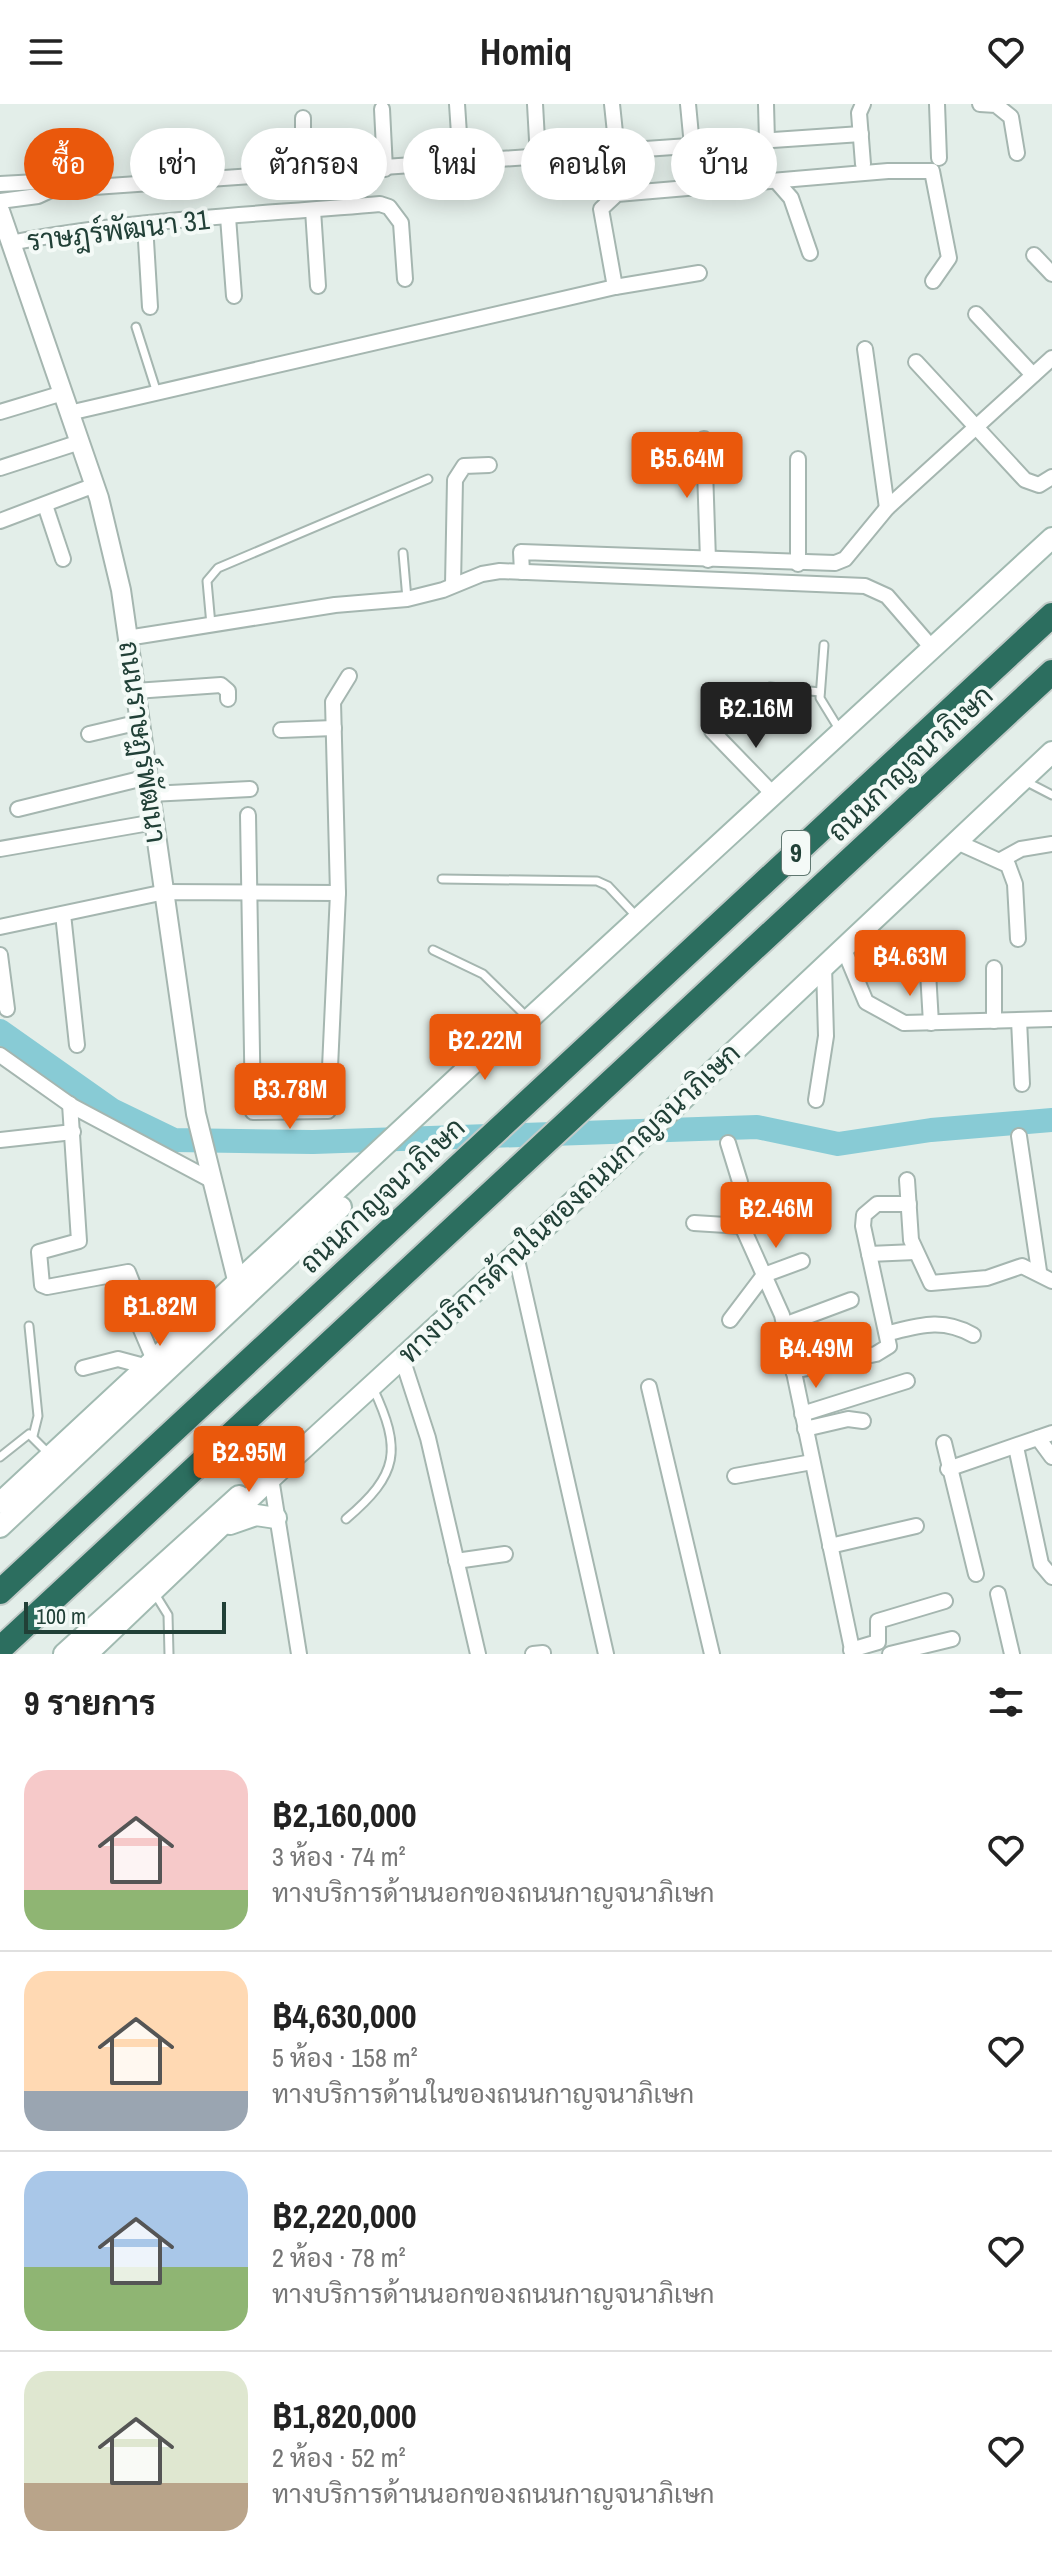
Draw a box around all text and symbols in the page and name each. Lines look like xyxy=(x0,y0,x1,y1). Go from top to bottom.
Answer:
text: Homiq xyxy=(480,28,572,76)
icon: menu xyxy=(24,30,68,74)
icon: heart xyxy=(984,30,1028,74)
chip: ซื้อ xyxy=(24,128,114,200)
chip: เช่า xyxy=(130,128,225,200)
chip: ตัวกรอง xyxy=(241,128,387,200)
chip: ใหม่ xyxy=(403,128,505,200)
chip: คอนโด xyxy=(521,128,655,200)
chip: บ้าน xyxy=(671,128,777,200)
street label: ราษฎร์พัฒนา 31 xyxy=(25,200,212,261)
pin: ฿5.64M xyxy=(622,432,752,500)
text: ฿5.64M xyxy=(650,440,724,475)
street label: ถนนราษฏร์พัฒนา xyxy=(109,639,176,846)
street label: ถนนกาญจนาภิเษก xyxy=(819,677,1001,849)
pin: ฿2.16M xyxy=(691,682,821,750)
text: ฿2.16M xyxy=(719,690,793,725)
road number: 9 xyxy=(782,831,810,875)
pin: ฿4.63M xyxy=(845,930,975,998)
text: ฿4.63M xyxy=(873,938,947,973)
pin: ฿2.22M xyxy=(420,1014,550,1082)
text: ฿2.22M xyxy=(448,1022,522,1057)
street label: ทางบริการด้านในของถนนกาญจนาภิเษก xyxy=(390,1034,748,1372)
pin: ฿3.78M xyxy=(225,1063,355,1131)
text: ฿3.78M xyxy=(253,1071,327,1106)
street label: ถนนกาญจนาภิเษก xyxy=(291,1109,473,1281)
pin: ฿2.46M xyxy=(711,1182,841,1250)
text: ฿2.46M xyxy=(739,1190,813,1225)
pin: ฿1.82M xyxy=(95,1280,225,1348)
text: ฿1.82M xyxy=(123,1288,197,1323)
pin: ฿4.49M xyxy=(751,1322,881,1390)
text: ฿4.49M xyxy=(779,1330,853,1365)
pin: ฿2.95M xyxy=(184,1426,314,1494)
text: ฿2.95M xyxy=(212,1434,286,1469)
scale bar xyxy=(24,1598,226,1634)
text: 100 m xyxy=(36,1601,86,1631)
text: 9 รายการ xyxy=(24,1680,156,1726)
icon: filters xyxy=(984,1680,1028,1724)
text: ฿2,160,000 xyxy=(272,1792,417,1838)
icon: home xyxy=(88,1802,184,1898)
icon: heart xyxy=(984,1828,1028,1872)
text: 3 ห้อง · 74 m² xyxy=(272,1839,406,1874)
text: ทางบริการด้านนอกของถนนกาญจนาภิเษก xyxy=(272,1875,715,1910)
text: ฿4,630,000 xyxy=(272,1993,417,2039)
icon: home xyxy=(88,2003,184,2099)
icon: heart xyxy=(984,2029,1028,2073)
text: 5 ห้อง · 158 m² xyxy=(272,2040,418,2075)
text: ทางบริการด้านในของถนนกาญจนาภิเษก xyxy=(272,2076,694,2111)
text: ฿2,220,000 xyxy=(272,2193,417,2239)
icon: home xyxy=(88,2203,184,2299)
icon: heart xyxy=(984,2229,1028,2273)
text: 2 ห้อง · 78 m² xyxy=(272,2240,406,2275)
text: ทางบริการด้านนอกของถนนกาญจนาภิเษก xyxy=(272,2276,715,2311)
text: ฿1,820,000 xyxy=(272,2393,417,2439)
icon: home xyxy=(88,2403,184,2499)
icon: heart xyxy=(984,2429,1028,2473)
text: 2 ห้อง · 52 m² xyxy=(272,2440,406,2475)
text: ทางบริการด้านนอกของถนนกาญจนาภิเษก xyxy=(272,2476,715,2511)

